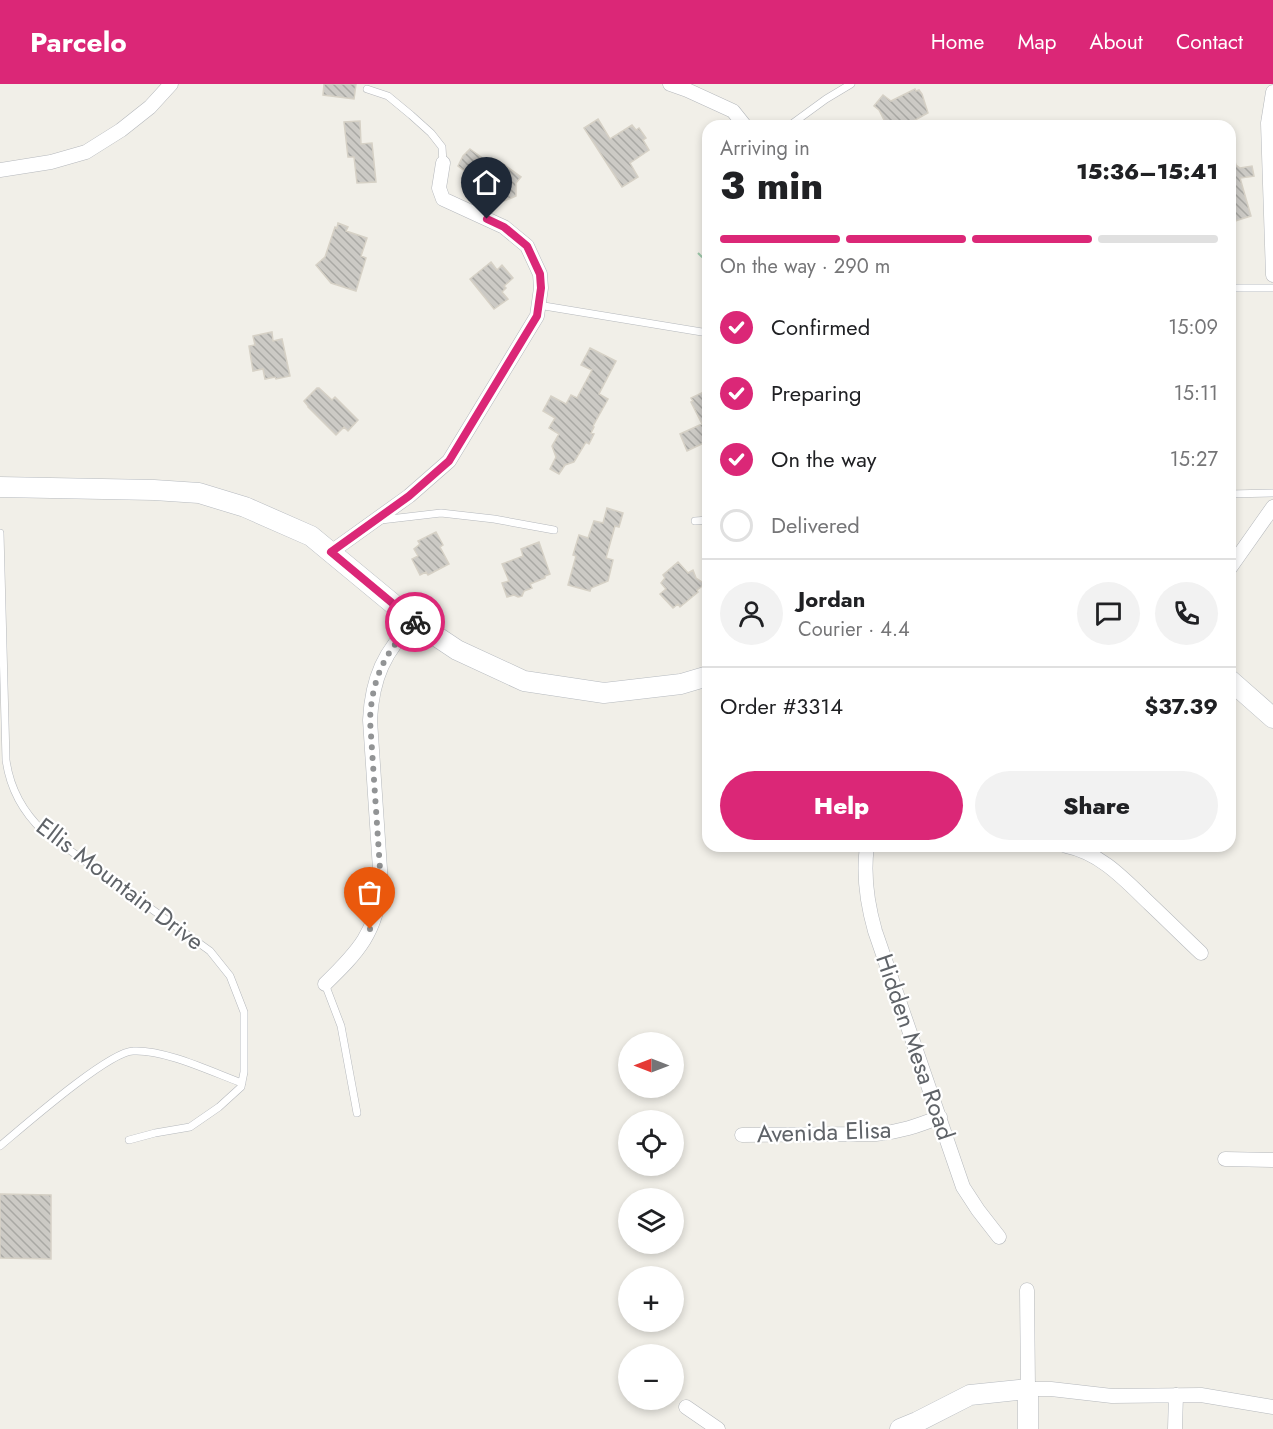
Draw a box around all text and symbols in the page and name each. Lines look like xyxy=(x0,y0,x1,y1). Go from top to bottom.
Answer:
text: Parcelo xyxy=(30,22,127,63)
text: Home xyxy=(931,27,984,57)
text: Map xyxy=(1017,27,1057,57)
text: About xyxy=(1090,27,1143,57)
text: Contact xyxy=(1176,27,1243,57)
text: Arriving in xyxy=(720,134,810,163)
text: 15:36–15:41 xyxy=(1076,155,1218,187)
pin xyxy=(461,157,512,219)
text: 3 min xyxy=(720,157,823,214)
icon: home xyxy=(470,166,503,199)
text: On the way · 290 m xyxy=(720,252,890,281)
icon: check xyxy=(720,311,753,344)
text: Confirmed xyxy=(771,311,870,343)
text: 15:09 xyxy=(1168,313,1218,342)
icon: check xyxy=(720,377,753,410)
text: Preparing xyxy=(771,377,862,409)
text: 15:11 xyxy=(1174,379,1218,408)
icon: check xyxy=(720,443,753,476)
text: On the way xyxy=(771,443,876,475)
text: 15:27 xyxy=(1170,445,1218,474)
text: Delivered xyxy=(771,509,860,541)
button: person xyxy=(720,582,783,645)
button: chat xyxy=(1077,582,1140,645)
button: phone xyxy=(1155,582,1218,645)
text: Jordan xyxy=(798,583,865,615)
courier xyxy=(385,592,445,652)
icon: bike xyxy=(399,606,432,639)
text: Courier · 4.4 xyxy=(798,615,910,644)
text: Order #3314 xyxy=(720,690,843,722)
text: $37.39 xyxy=(1144,690,1218,722)
button: Help xyxy=(720,771,963,840)
button: Share xyxy=(975,771,1218,840)
street label: Ellis Mountain Drive xyxy=(29,809,211,958)
pin xyxy=(344,867,395,929)
icon: bag xyxy=(353,876,386,909)
street label: Hidden Mesa Road xyxy=(867,949,964,1145)
north arrow xyxy=(618,1032,684,1098)
map controls xyxy=(618,1032,684,1410)
button: locate xyxy=(618,1110,684,1176)
street label: Avenida Elisa xyxy=(756,1112,892,1151)
button: layers xyxy=(618,1188,684,1254)
button: + xyxy=(618,1266,684,1332)
button: − xyxy=(618,1344,684,1410)

